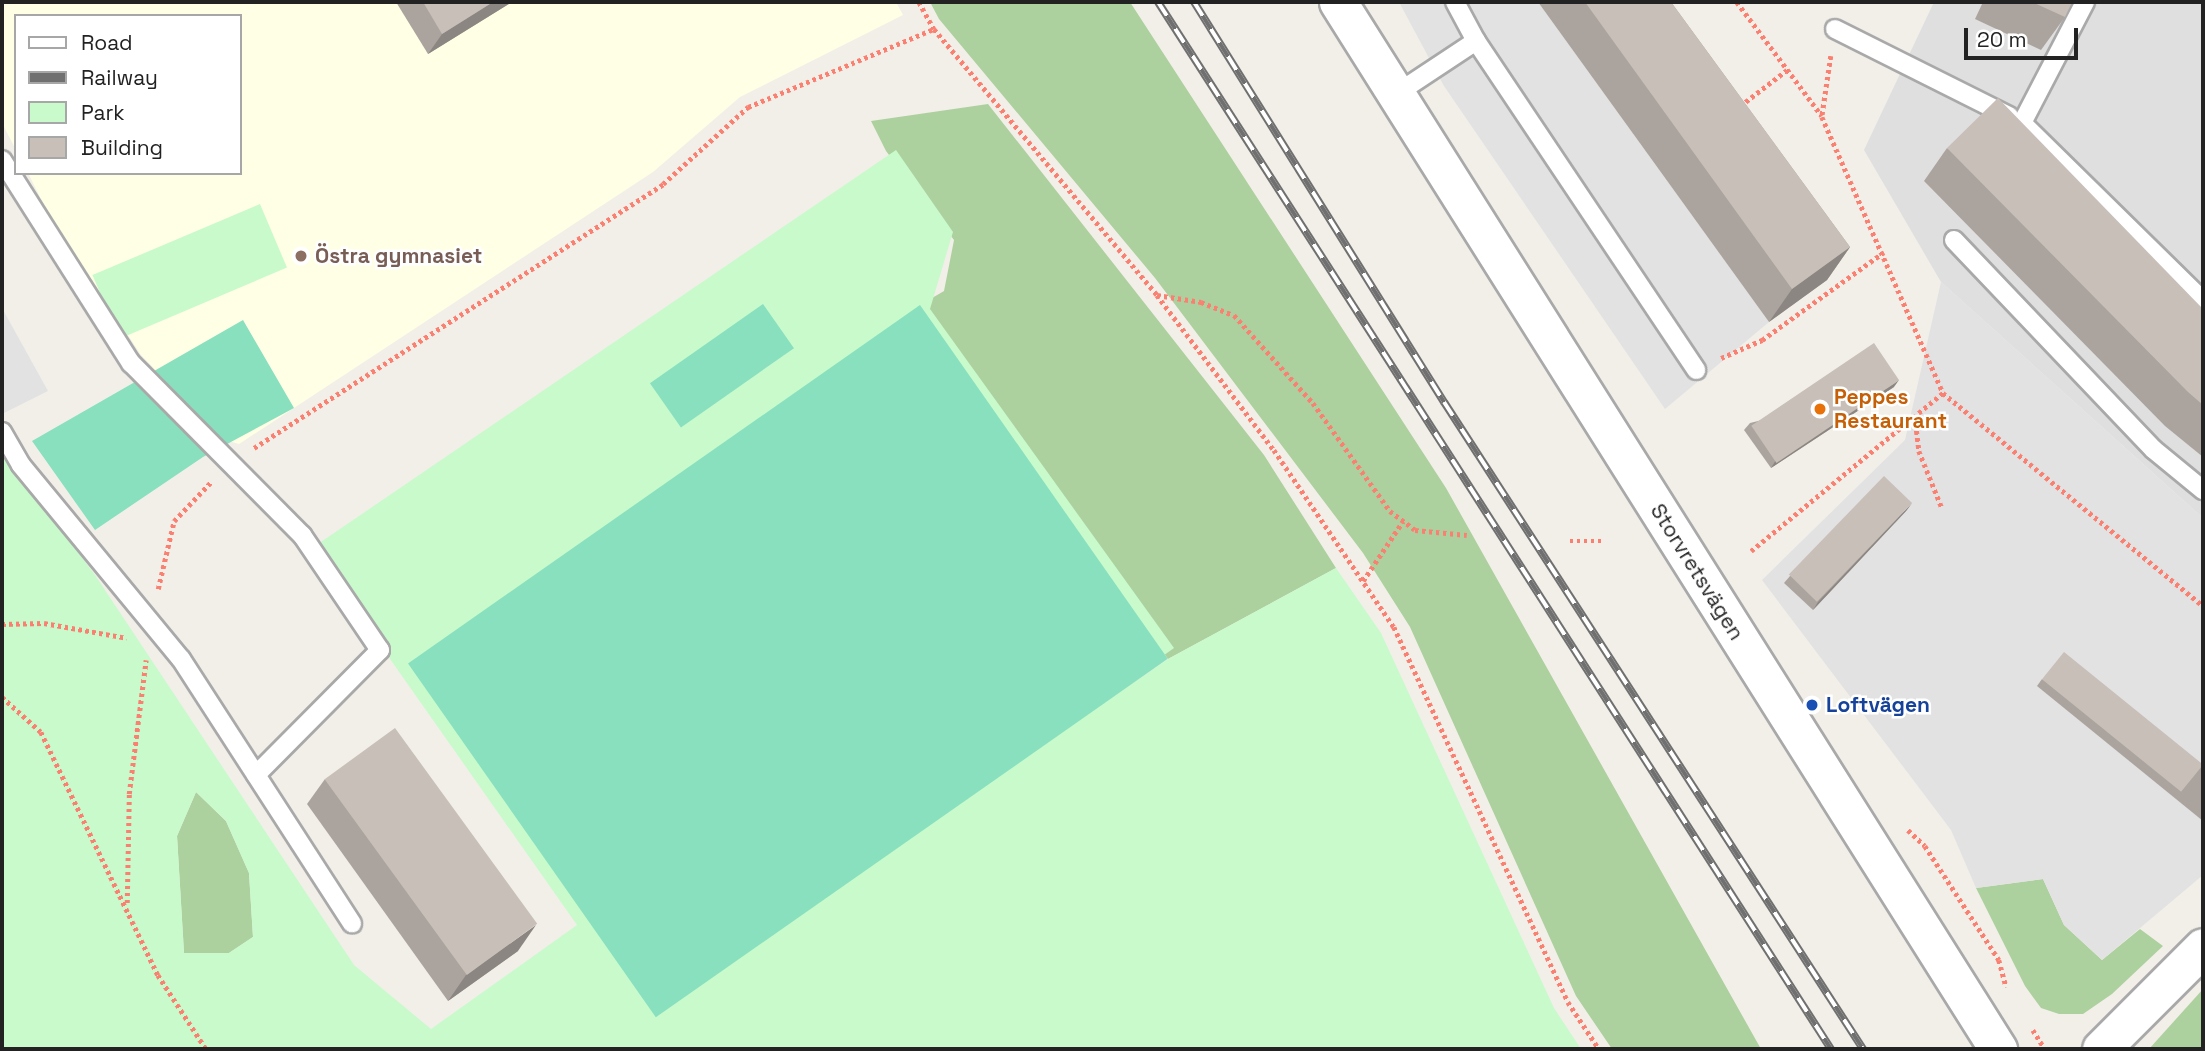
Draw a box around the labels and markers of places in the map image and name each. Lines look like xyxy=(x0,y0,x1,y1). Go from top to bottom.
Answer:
place label: Östra gymnasiet xyxy=(315,243,482,269)
marker: Östra gymnasiet xyxy=(293,248,309,264)
place label: Peppes Restaurant xyxy=(1834,384,1947,434)
marker: Peppes Restaurant xyxy=(1812,401,1828,417)
place label: Loftvägen xyxy=(1826,692,1930,718)
marker: Loftvägen xyxy=(1804,697,1820,713)

